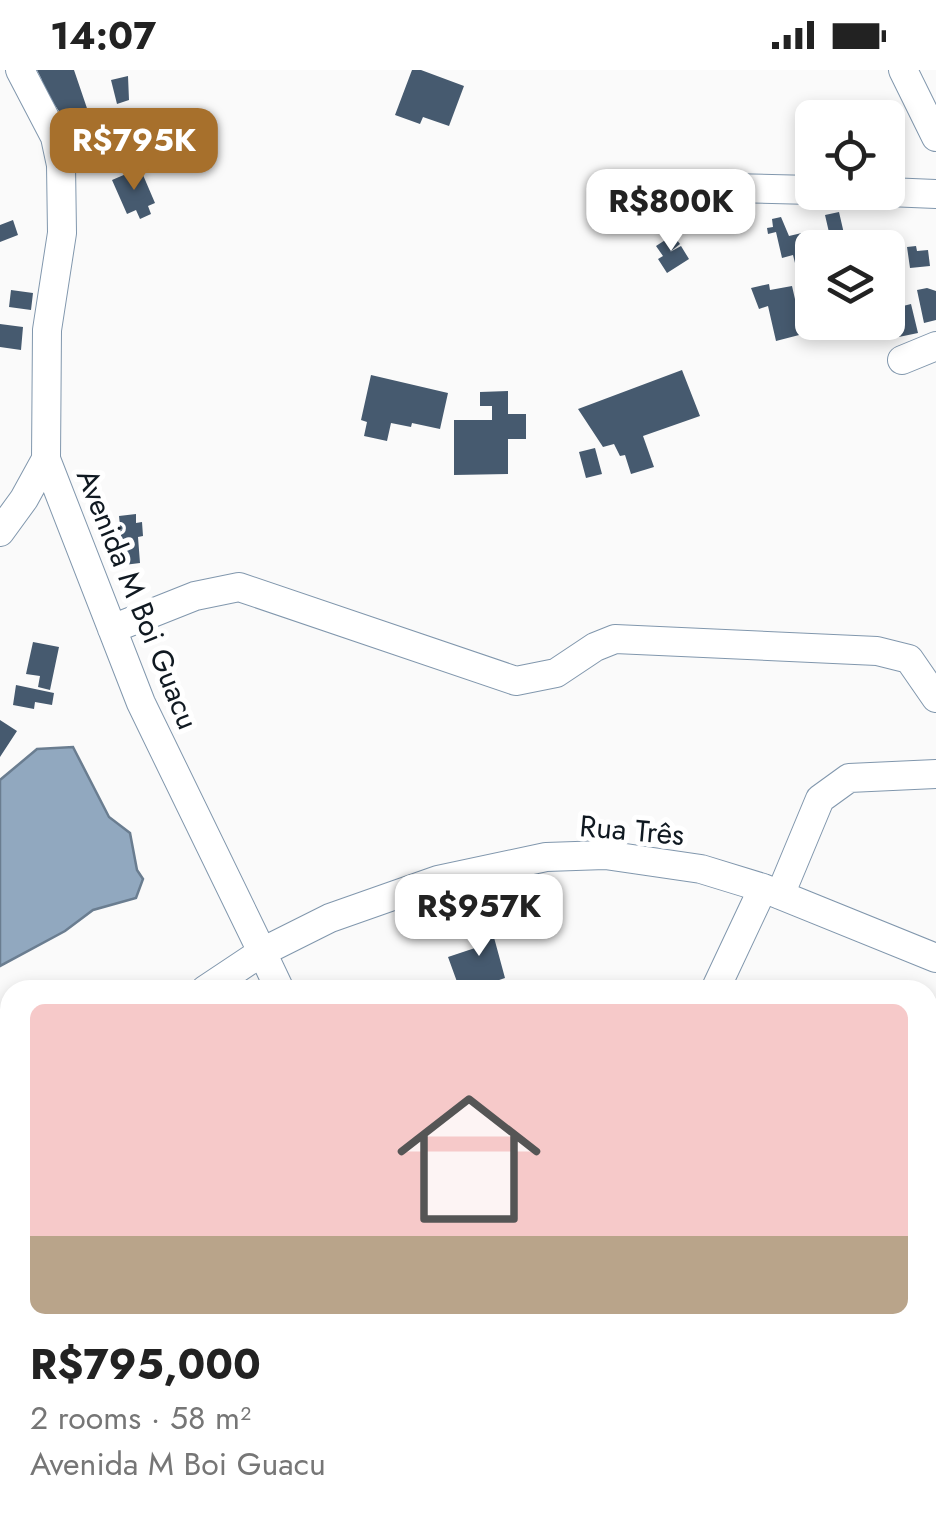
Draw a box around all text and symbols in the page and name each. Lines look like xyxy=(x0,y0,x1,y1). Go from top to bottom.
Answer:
text: 14:07 xyxy=(50,8,156,63)
map controls xyxy=(795,100,905,340)
button: locate xyxy=(795,100,905,210)
pin: R$795K xyxy=(53,108,215,193)
text: R$795K xyxy=(72,117,196,163)
pin: R$800K xyxy=(590,169,752,254)
text: R$800K xyxy=(608,178,734,224)
button: layers xyxy=(795,230,905,340)
street label: Avenida M Boi Guacu xyxy=(66,462,210,736)
street label: Rua Três xyxy=(578,804,686,856)
pin: R$957K xyxy=(398,874,560,959)
text: R$957K xyxy=(417,883,541,929)
icon: home xyxy=(379,1069,559,1249)
text: R$795,000 xyxy=(30,1334,261,1395)
text: 2 rooms · 58 m² xyxy=(30,1395,251,1441)
text: Avenida M Boi Guacu xyxy=(30,1441,326,1487)

